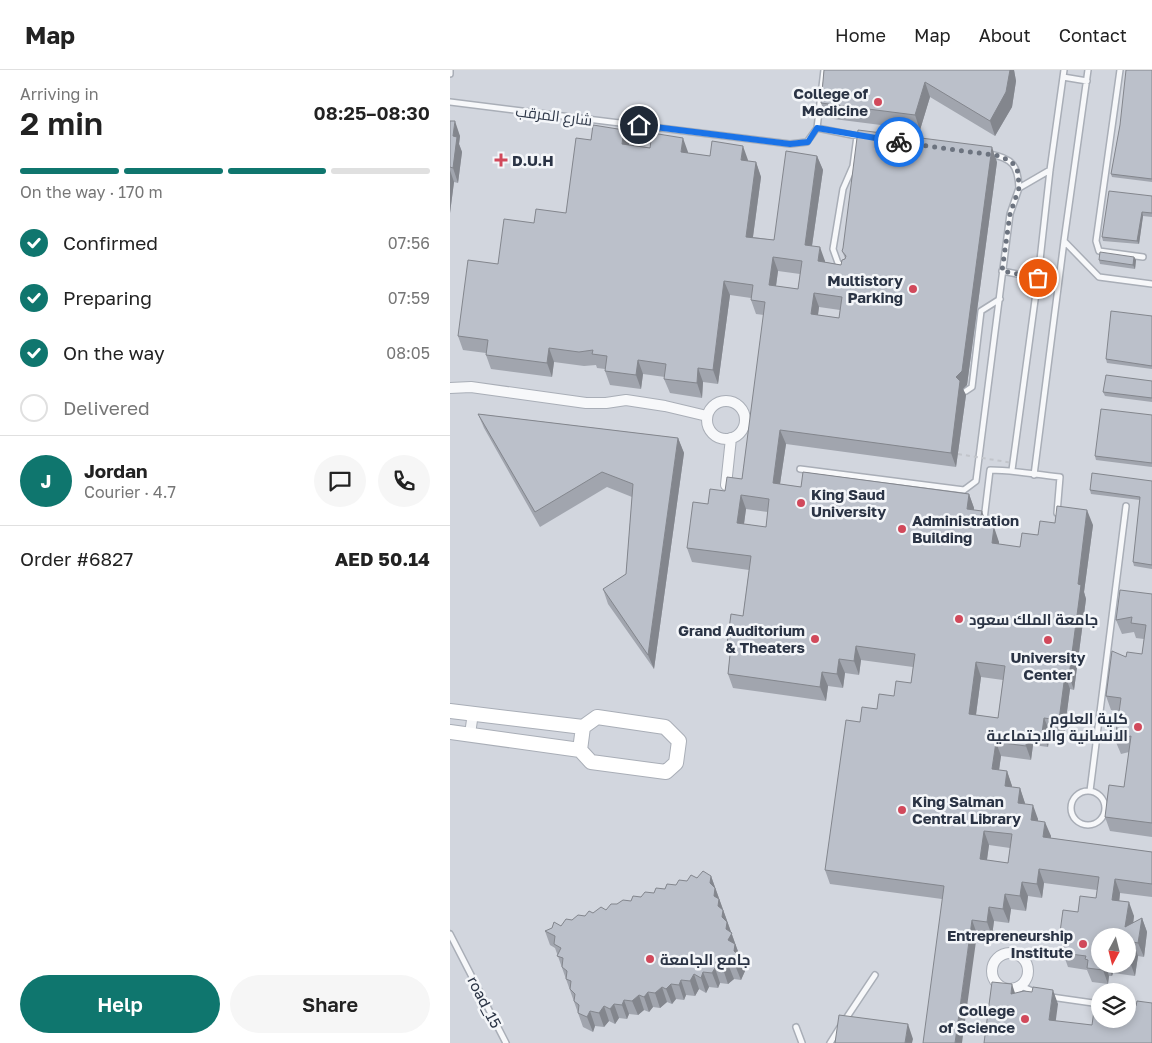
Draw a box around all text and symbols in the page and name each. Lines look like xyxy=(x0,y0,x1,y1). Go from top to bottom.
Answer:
text: Map xyxy=(25,20,75,49)
text: Home xyxy=(835,24,886,46)
text: Map xyxy=(914,24,951,46)
text: About xyxy=(979,24,1031,46)
text: Contact xyxy=(1059,24,1127,46)
text: Arriving in xyxy=(20,84,99,104)
place label: College of Medicine xyxy=(793,84,869,119)
marker: College of Medicine xyxy=(872,96,884,108)
text: 08:25–08:30 xyxy=(314,101,430,124)
street label: شارع المرقب xyxy=(514,101,593,132)
text: 2 min xyxy=(20,104,103,142)
pin xyxy=(618,104,660,146)
icon: home xyxy=(625,111,653,139)
courier xyxy=(874,117,924,167)
icon: bike xyxy=(885,128,913,156)
place label: D.U.H xyxy=(512,151,554,169)
marker: D.U.H xyxy=(494,153,508,167)
text: On the way · 170 m xyxy=(20,182,163,202)
icon: check xyxy=(20,229,48,257)
text: Confirmed xyxy=(63,231,158,254)
text: 07:56 xyxy=(388,233,430,253)
pin xyxy=(1017,257,1059,299)
icon: bag xyxy=(1024,264,1052,292)
place label: Multistory Parking xyxy=(827,271,903,306)
marker: Multistory Parking xyxy=(907,283,919,295)
icon: check xyxy=(20,284,48,312)
text: Preparing xyxy=(63,286,152,309)
text: 07:59 xyxy=(388,288,430,308)
icon: check xyxy=(20,339,48,367)
text: On the way xyxy=(63,341,165,364)
text: 08:05 xyxy=(386,343,430,363)
text: Delivered xyxy=(63,396,150,419)
button: chat xyxy=(314,455,366,507)
button: phone xyxy=(378,455,430,507)
text: Jordan xyxy=(84,459,148,482)
text: J xyxy=(41,469,51,492)
text: Courier · 4.7 xyxy=(84,482,176,502)
place label: King Saud University xyxy=(811,485,886,520)
marker: King Saud University xyxy=(795,497,807,509)
place label: Administration Building xyxy=(912,511,1019,546)
marker: Administration Building xyxy=(896,523,908,535)
text: Order #6827 xyxy=(20,547,133,570)
text: AED 50.14 xyxy=(335,547,430,570)
place label: جامعة الملك سعود xyxy=(969,610,1098,629)
marker: جامعة الملك سعود xyxy=(953,613,965,625)
place label: Grand Auditorium & Theaters xyxy=(678,621,805,656)
marker: Grand Auditorium & Theaters xyxy=(809,633,821,645)
marker: University Center xyxy=(1042,634,1054,646)
place label: University Center xyxy=(1010,648,1086,683)
place label: كلية العلوم الانسانية والاجتماعية xyxy=(987,709,1128,745)
marker: كلية العلوم الانسانية والاجتماعية xyxy=(1132,721,1144,733)
place label: King Salman Central Library xyxy=(912,792,1021,827)
marker: King Salman Central Library xyxy=(896,804,908,816)
place label: Entrepreneurship Institute xyxy=(947,926,1073,961)
north arrow xyxy=(1091,928,1136,972)
map controls xyxy=(1091,928,1136,1028)
marker: Entrepreneurship Institute xyxy=(1077,938,1089,950)
place label: جامع الجامعة xyxy=(660,950,750,970)
marker: جامع الجامعة xyxy=(644,953,656,965)
street label: road_15 xyxy=(464,973,506,1031)
button: Help xyxy=(20,975,220,1033)
button: Share xyxy=(230,975,430,1033)
button: layers xyxy=(1091,983,1136,1028)
place label: College of Science xyxy=(939,1001,1015,1036)
marker: College of Science xyxy=(1019,1013,1031,1025)

